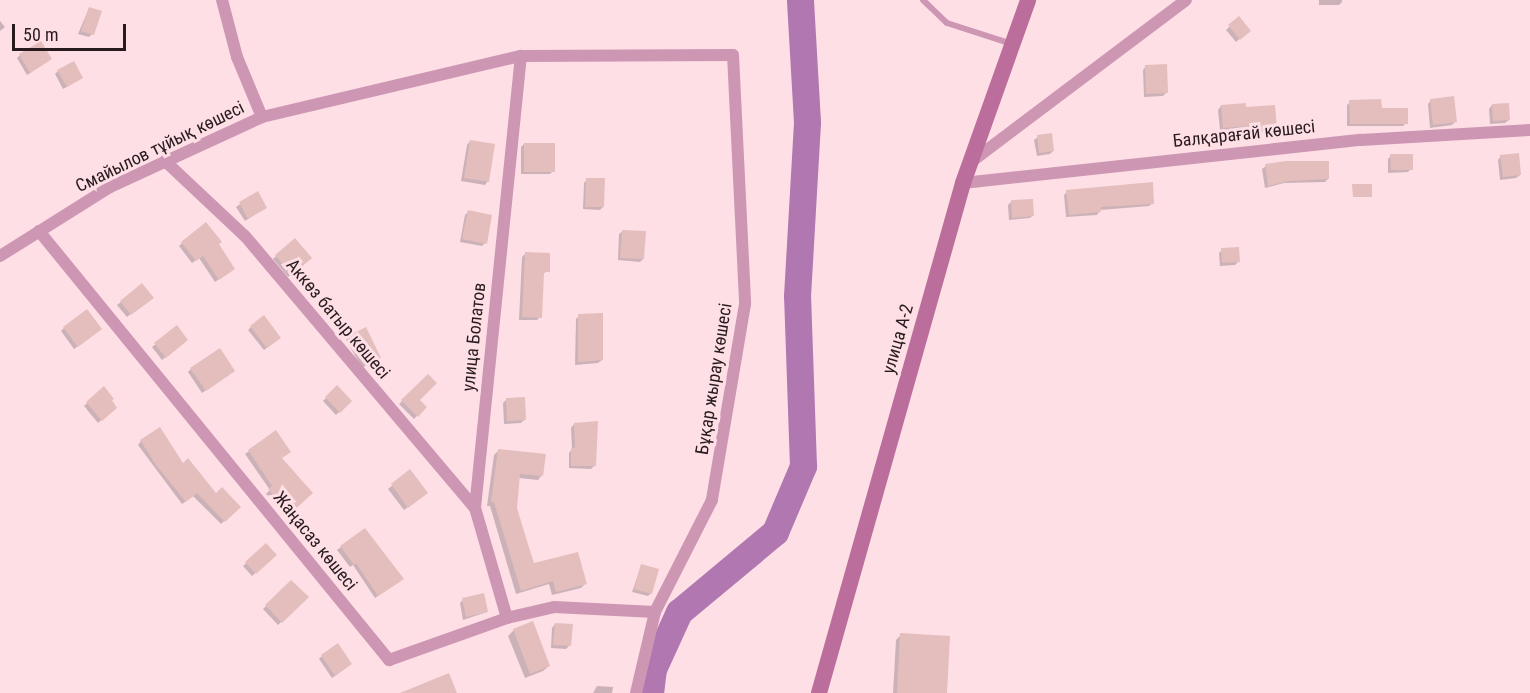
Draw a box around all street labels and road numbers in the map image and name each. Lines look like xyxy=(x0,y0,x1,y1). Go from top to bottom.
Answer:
street label: Смайылов тұйық көшесі xyxy=(72,97,248,197)
street label: Балқарағай көшесі xyxy=(1172,116,1316,152)
street label: Аккөз батыр көшесі xyxy=(282,255,394,383)
street label: улица Болатов xyxy=(458,281,490,393)
street label: Бұқар жырау көшесі xyxy=(691,302,737,456)
street label: улица А-2 xyxy=(878,302,918,376)
street label: Жаңасаз көшесі xyxy=(268,487,362,595)

